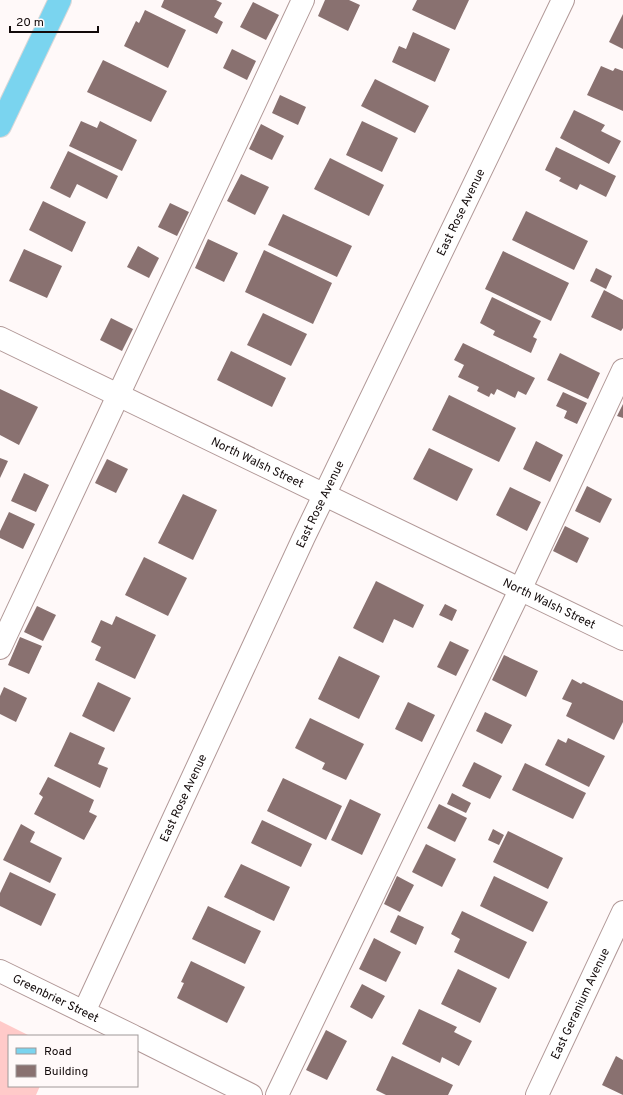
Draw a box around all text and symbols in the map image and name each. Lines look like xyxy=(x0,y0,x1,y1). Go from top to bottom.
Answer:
scale bar xyxy=(10,8,98,34)
text: 20 m xyxy=(16,15,44,31)
street label: East Rose Avenue xyxy=(434,166,489,259)
street label: North Walsh Street xyxy=(208,434,306,493)
street label: East Rose Avenue xyxy=(293,458,349,551)
street label: North Walsh Street xyxy=(500,575,598,634)
street label: East Rose Avenue xyxy=(157,752,211,845)
street label: East Geranium Avenue xyxy=(548,946,614,1062)
street label: Greenbrier Street xyxy=(9,971,101,1027)
legend xyxy=(8,1035,138,1087)
text: Road xyxy=(44,1044,72,1060)
text: Building xyxy=(44,1064,88,1080)

